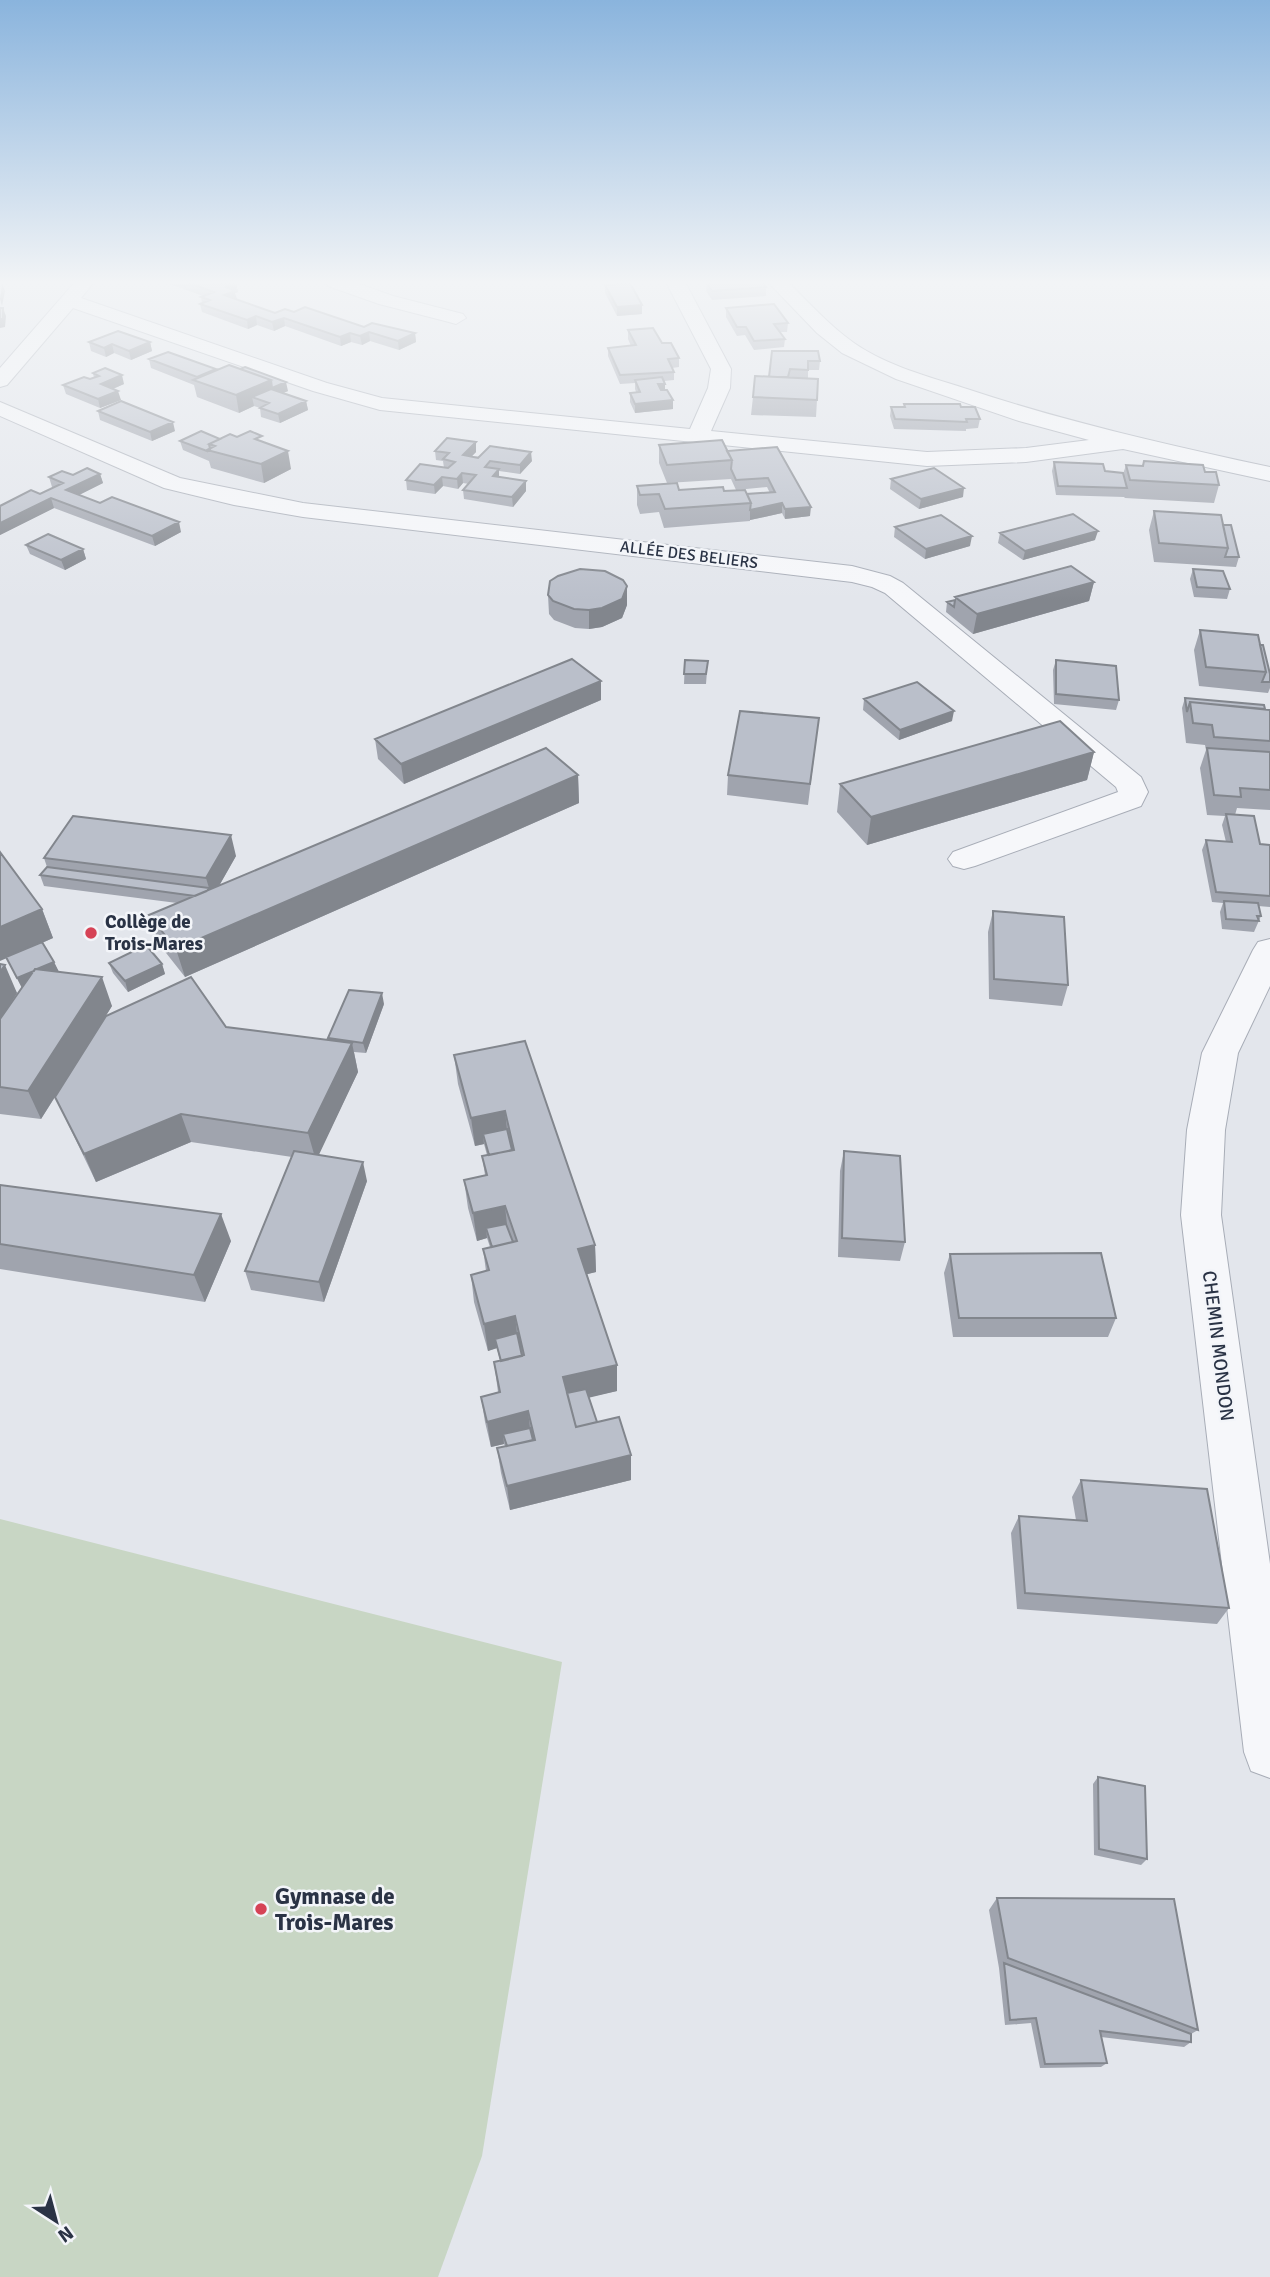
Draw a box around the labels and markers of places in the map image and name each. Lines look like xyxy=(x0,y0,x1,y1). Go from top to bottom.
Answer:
place label: Collège de Trois-Mares xyxy=(105,910,203,956)
marker: Collège de Trois-Mares xyxy=(83,925,99,941)
place label: Gymnase de Trois-Mares xyxy=(275,1882,395,1937)
marker: Gymnase de Trois-Mares xyxy=(253,1901,269,1917)

